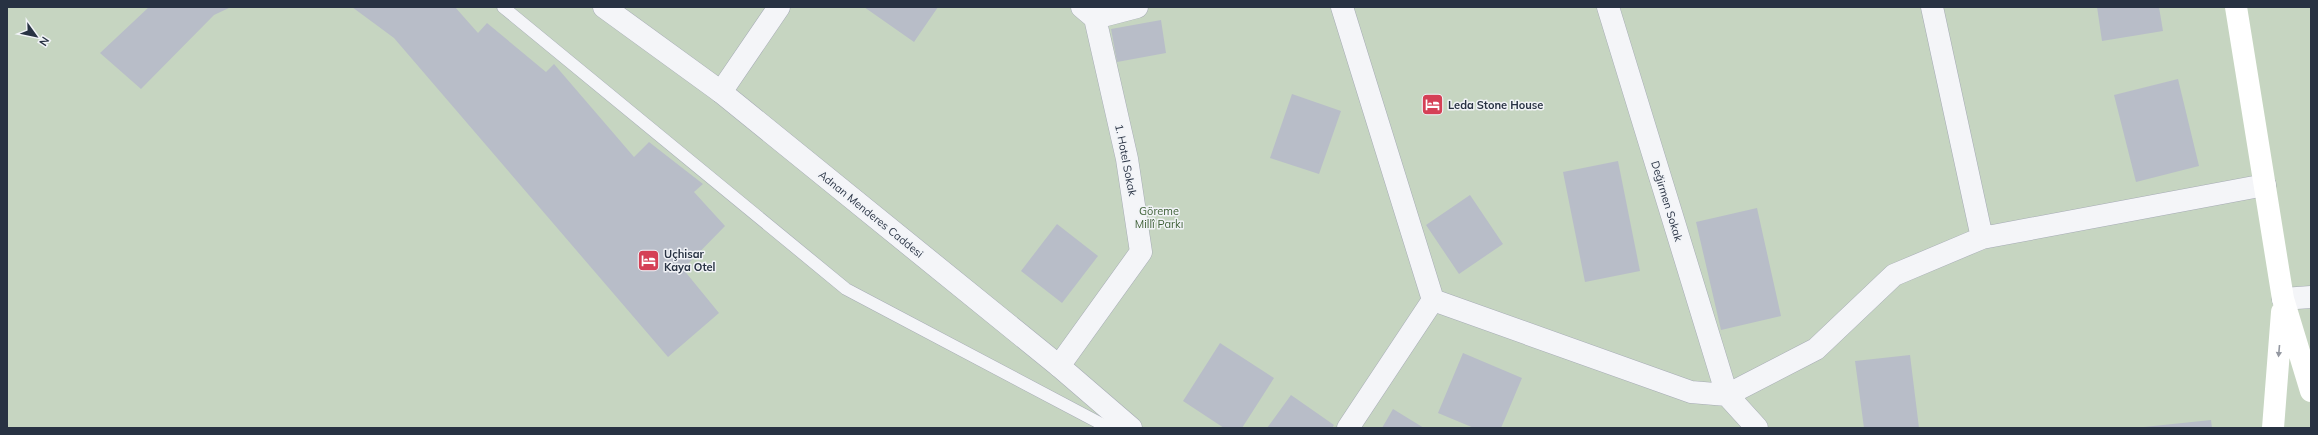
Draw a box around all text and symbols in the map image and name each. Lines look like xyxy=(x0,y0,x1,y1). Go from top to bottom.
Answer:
north arrow xyxy=(16,16,56,56)
text: N xyxy=(36,34,53,49)
hotel icon: Leda Stone House xyxy=(1420,92,1446,118)
place label: Leda Stone House xyxy=(1448,98,1543,112)
street label: 1. Hotel Sokak xyxy=(1112,123,1140,197)
street label: Değirmen Sokak xyxy=(1648,159,1686,243)
street label: Adnan Menderes Caddesi xyxy=(816,167,926,261)
park label: Göreme Millî Parkı xyxy=(1135,204,1183,231)
hotel icon: Uçhisar Kaya Otel xyxy=(636,247,662,273)
place label: Uçhisar Kaya Otel xyxy=(664,247,716,274)
one-way arrow xyxy=(2275,345,2282,357)

